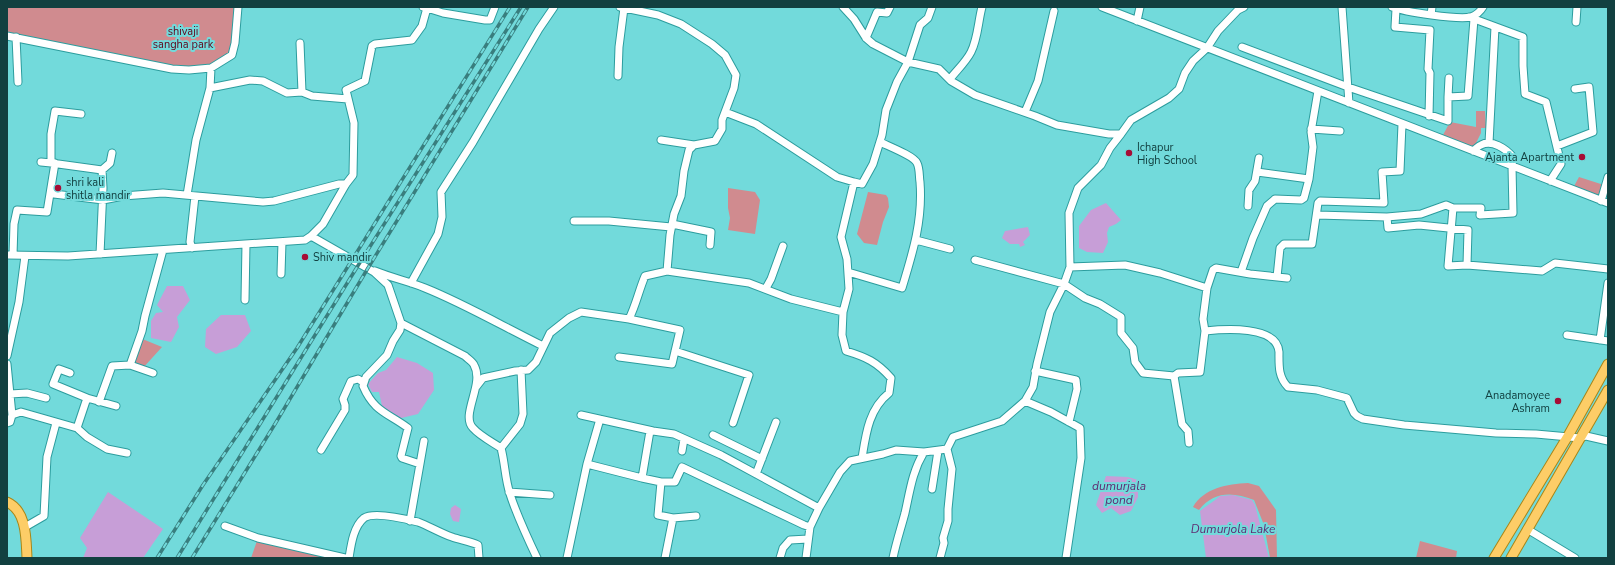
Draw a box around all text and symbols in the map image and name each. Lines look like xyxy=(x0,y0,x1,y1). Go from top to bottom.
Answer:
park label: shivaji sangha park xyxy=(153,24,214,52)
place label: Ichapur High School xyxy=(1137,140,1198,168)
marker: Ichapur High School xyxy=(1124,148,1134,158)
place label: Ajanta Apartment xyxy=(1485,150,1574,165)
marker: Ajanta Apartment xyxy=(1577,152,1587,162)
place label: shri kali shitla mandir xyxy=(66,175,130,203)
marker: shri kali shitla mandir xyxy=(53,183,63,193)
place label: Shiv mandir xyxy=(313,250,372,265)
marker: Shiv mandir xyxy=(300,252,310,262)
place label: Anadamoyee Ashram xyxy=(1485,388,1550,416)
marker: Anadamoyee Ashram xyxy=(1553,396,1563,406)
water label: dumurjala pond xyxy=(1092,478,1146,508)
water label: Dumurjola Lake xyxy=(1191,521,1276,537)

